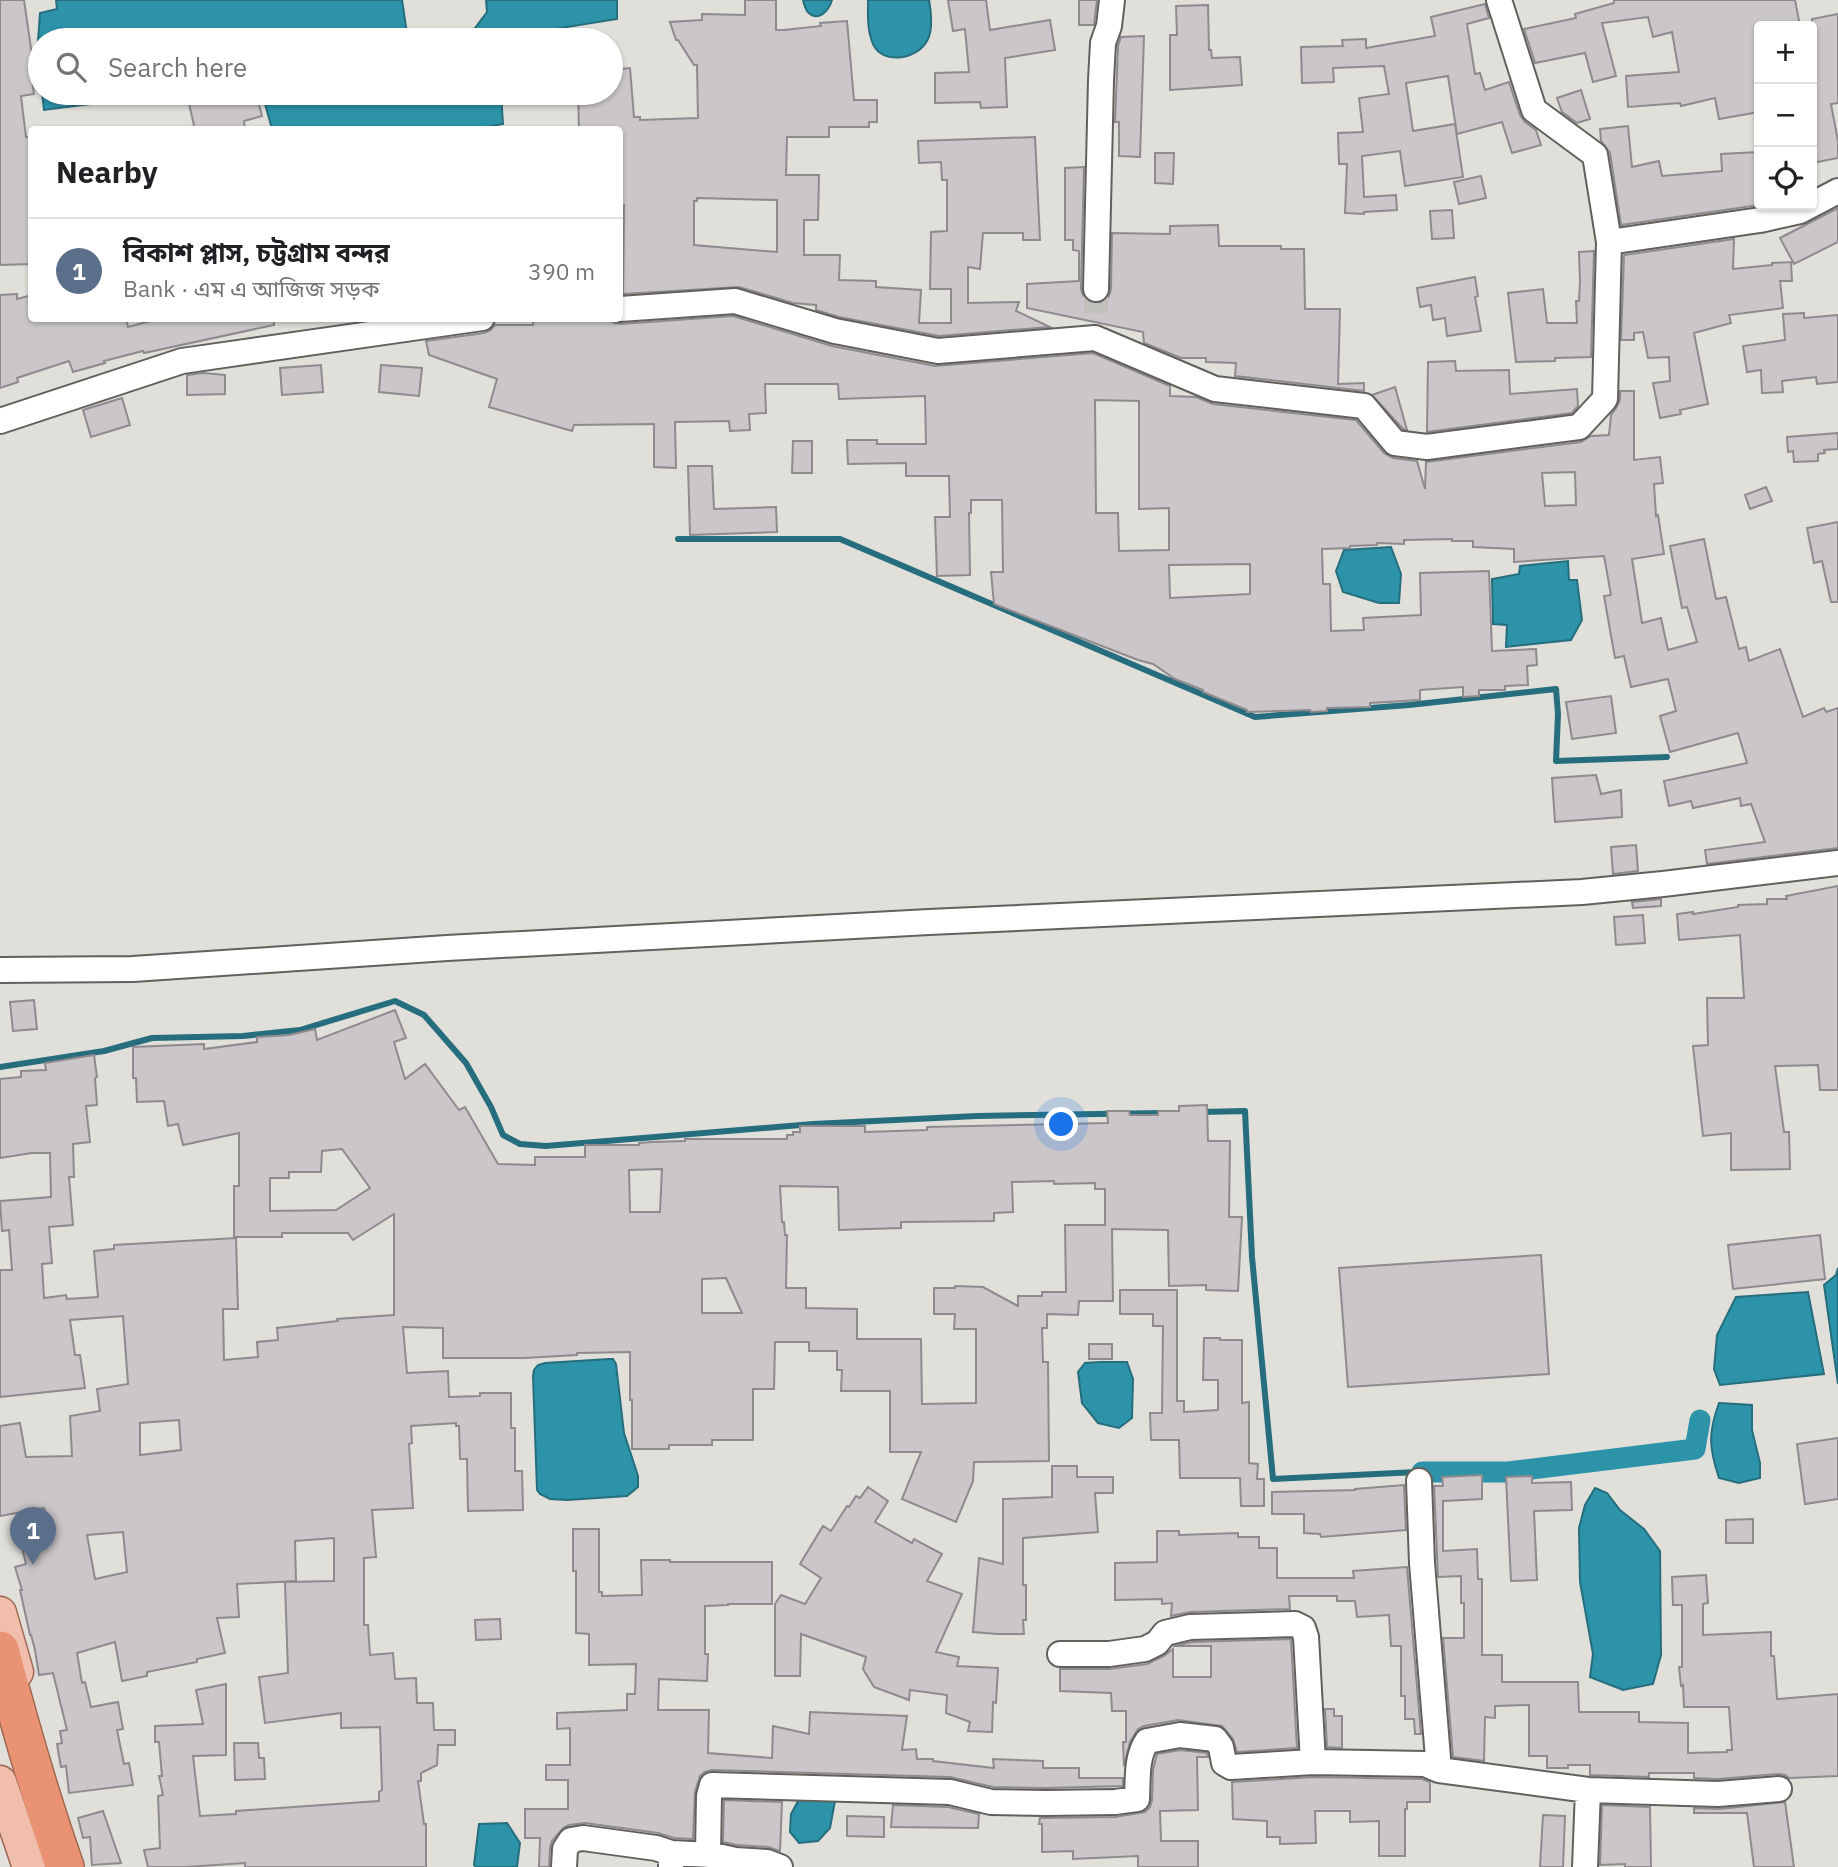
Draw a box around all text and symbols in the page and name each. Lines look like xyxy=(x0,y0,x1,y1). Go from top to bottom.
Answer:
map controls xyxy=(1754,21,1817,210)
button: + xyxy=(1754,21,1817,84)
search box xyxy=(28,28,623,105)
icon: search xyxy=(52,48,90,86)
text: Search here xyxy=(108,50,247,84)
button: − xyxy=(1754,84,1817,147)
button: locate xyxy=(1754,147,1817,210)
text: Nearby xyxy=(56,152,158,191)
text: বিকাশ প্লাস, চট্টগ্রাম বন্দর xyxy=(123,235,390,269)
text: 1 xyxy=(72,256,86,286)
text: 390 m xyxy=(528,256,595,286)
text: Bank · এম এ আজিজ সড়ক xyxy=(123,273,380,303)
your location xyxy=(1044,1107,1078,1141)
pin: 1 xyxy=(10,1507,56,1565)

